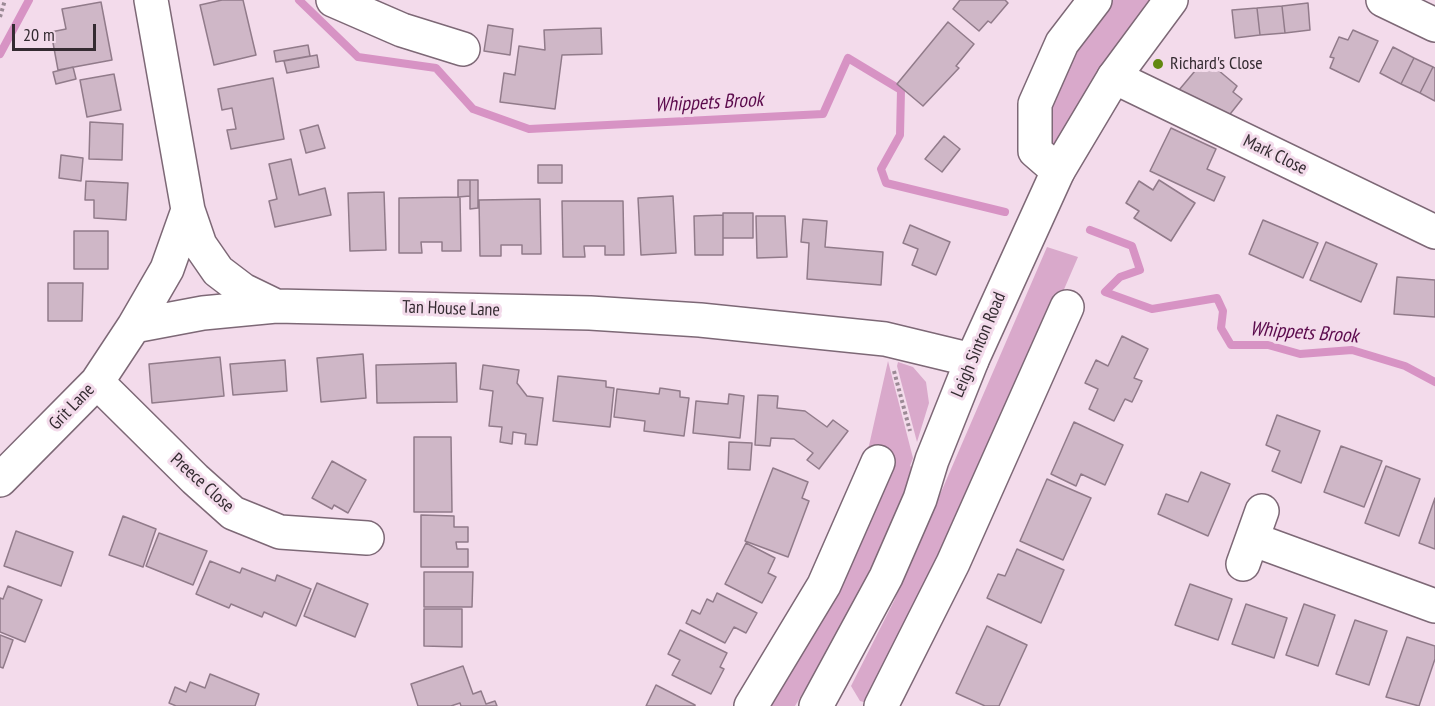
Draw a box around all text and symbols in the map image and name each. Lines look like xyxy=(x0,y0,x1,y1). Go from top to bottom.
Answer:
scale bar xyxy=(15,12,99,50)
text: 20 m xyxy=(23,23,55,46)
place label: Richard's Close xyxy=(1170,53,1263,75)
marker: Richard's Close xyxy=(1151,57,1165,71)
water label: Whippets Brook xyxy=(654,88,764,118)
street label: Mark Close xyxy=(1240,130,1310,180)
street label: Leigh Sinton Road xyxy=(947,289,1011,401)
street label: Tan House Lane xyxy=(402,297,500,321)
water label: Whippets Brook xyxy=(1249,317,1359,349)
street label: Grit Lane xyxy=(45,379,99,435)
street label: Preece Close xyxy=(166,449,238,517)

